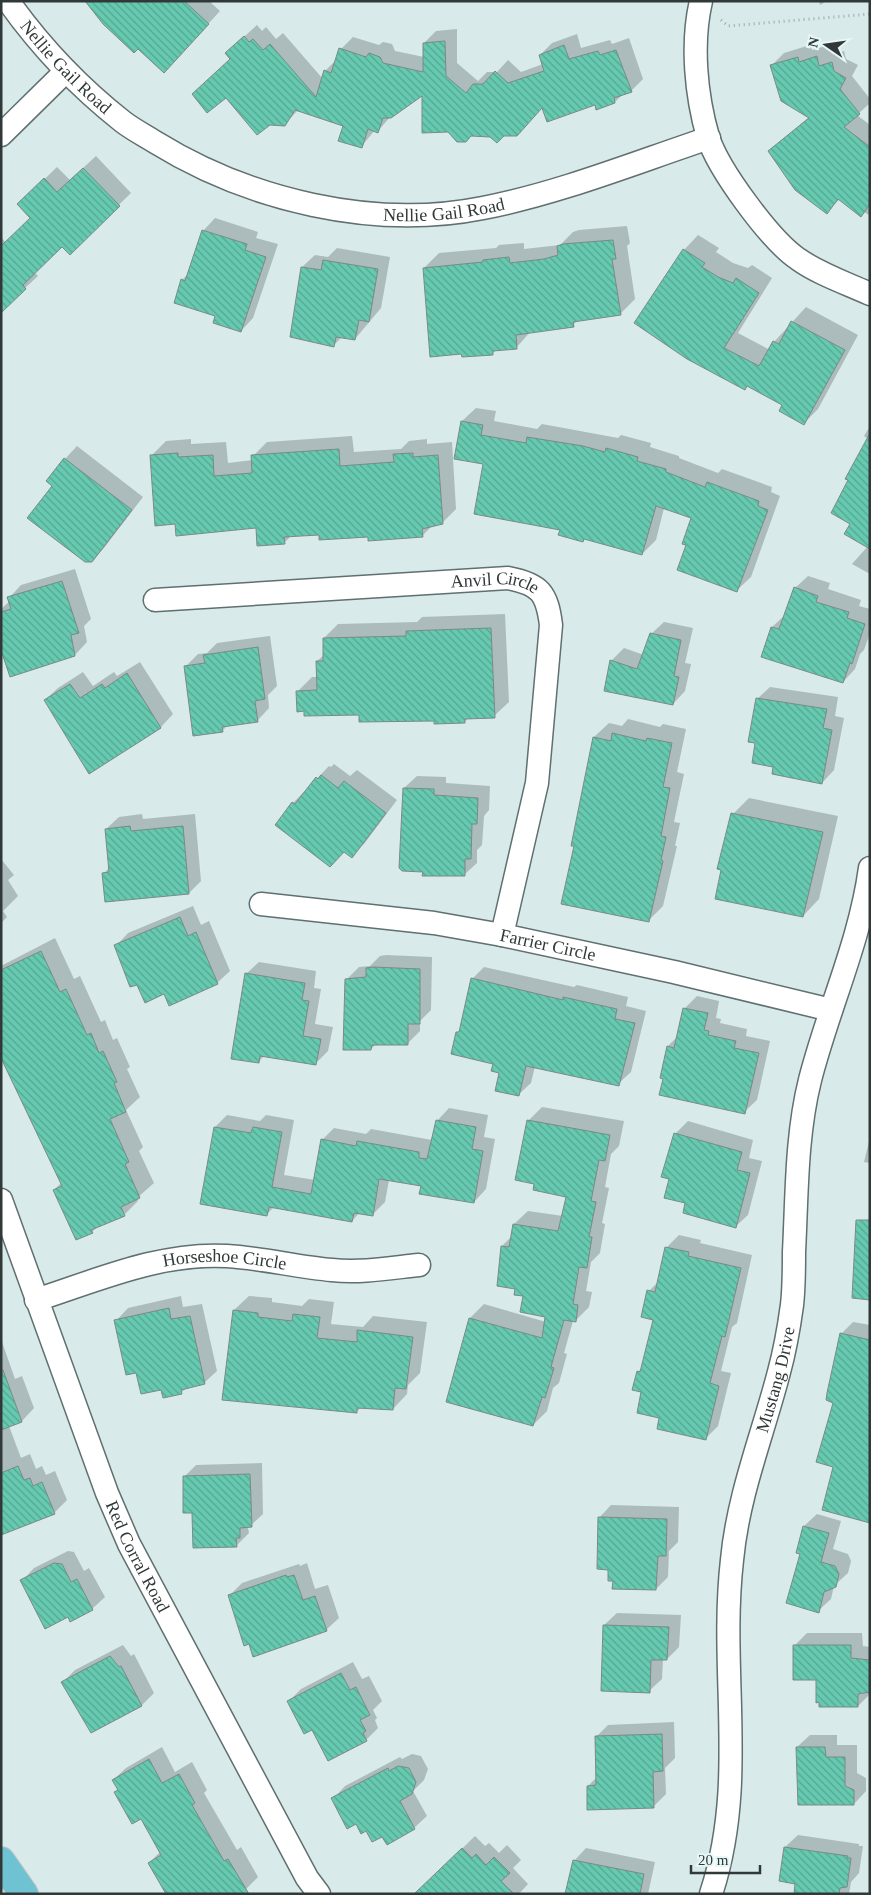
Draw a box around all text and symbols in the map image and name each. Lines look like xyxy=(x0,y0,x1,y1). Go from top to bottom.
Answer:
street label: Nellie Gail Road xyxy=(16,16,115,118)
north arrow xyxy=(801,20,851,70)
text: N xyxy=(805,36,822,49)
street label: Nellie Gail Road xyxy=(383,194,507,225)
street label: Anvil Circle xyxy=(450,568,543,598)
street label: Farrier Circle xyxy=(498,925,598,965)
street label: Horseshoe Circle xyxy=(161,1246,288,1274)
street label: Mustang Drive xyxy=(752,1325,799,1435)
street label: Red Corral Road xyxy=(102,1498,174,1616)
scale bar xyxy=(691,1842,760,1874)
text: 20 m xyxy=(698,1852,729,1868)

